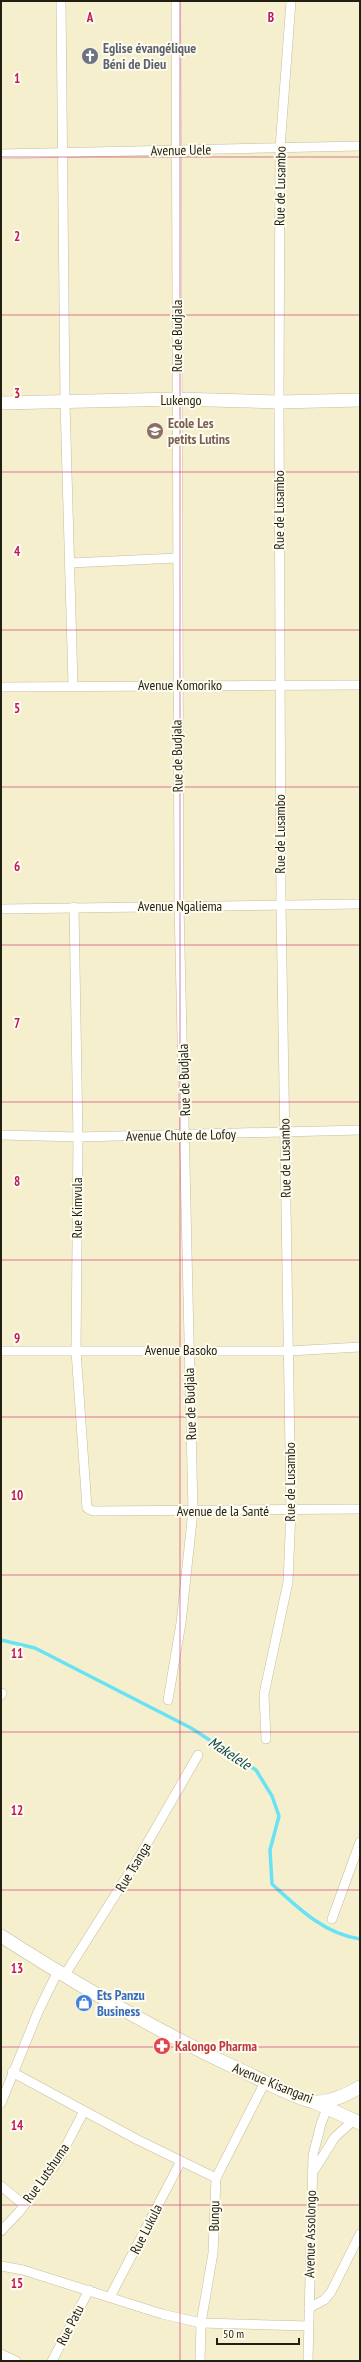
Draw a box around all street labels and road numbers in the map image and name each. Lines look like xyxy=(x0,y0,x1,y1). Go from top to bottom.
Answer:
street label: Avenue Uele xyxy=(151,140,212,160)
street label: Rue de Lusambo xyxy=(270,146,290,226)
street label: Rue de Budjala xyxy=(168,300,186,372)
street label: Lukengo xyxy=(160,391,202,409)
street label: Rue de Lusambo xyxy=(270,470,288,550)
street label: Avenue Komoriko xyxy=(138,676,222,694)
street label: Rue de Budjala xyxy=(167,720,187,792)
street label: Rue de Lusambo xyxy=(271,794,289,874)
street label: Avenue Ngaliema xyxy=(138,897,222,915)
street label: Rue de Budjala xyxy=(174,1043,194,1117)
street label: Rue de Lusambo xyxy=(275,1118,295,1198)
street label: Avenue Chute de Lofoy xyxy=(126,1125,237,1145)
street label: Rue Kimvula xyxy=(68,1178,86,1238)
street label: Avenue Basoko xyxy=(145,1341,217,1359)
street label: Rue de Budjala xyxy=(180,1367,200,1441)
street label: Rue de Lusambo xyxy=(281,1442,299,1522)
street label: Avenue de la Santé xyxy=(177,1502,269,1520)
street label: Rue Tsanga xyxy=(111,1839,155,1895)
street label: Avenue Kisangani xyxy=(230,2059,316,2107)
street label: Rue Lutshuma xyxy=(19,2140,73,2206)
street label: Avenue Assolongo xyxy=(300,2190,320,2278)
street label: Bungu xyxy=(205,2200,223,2232)
street label: Rue Lukula xyxy=(126,2201,166,2257)
street label: Rue Patu xyxy=(52,2302,88,2348)

